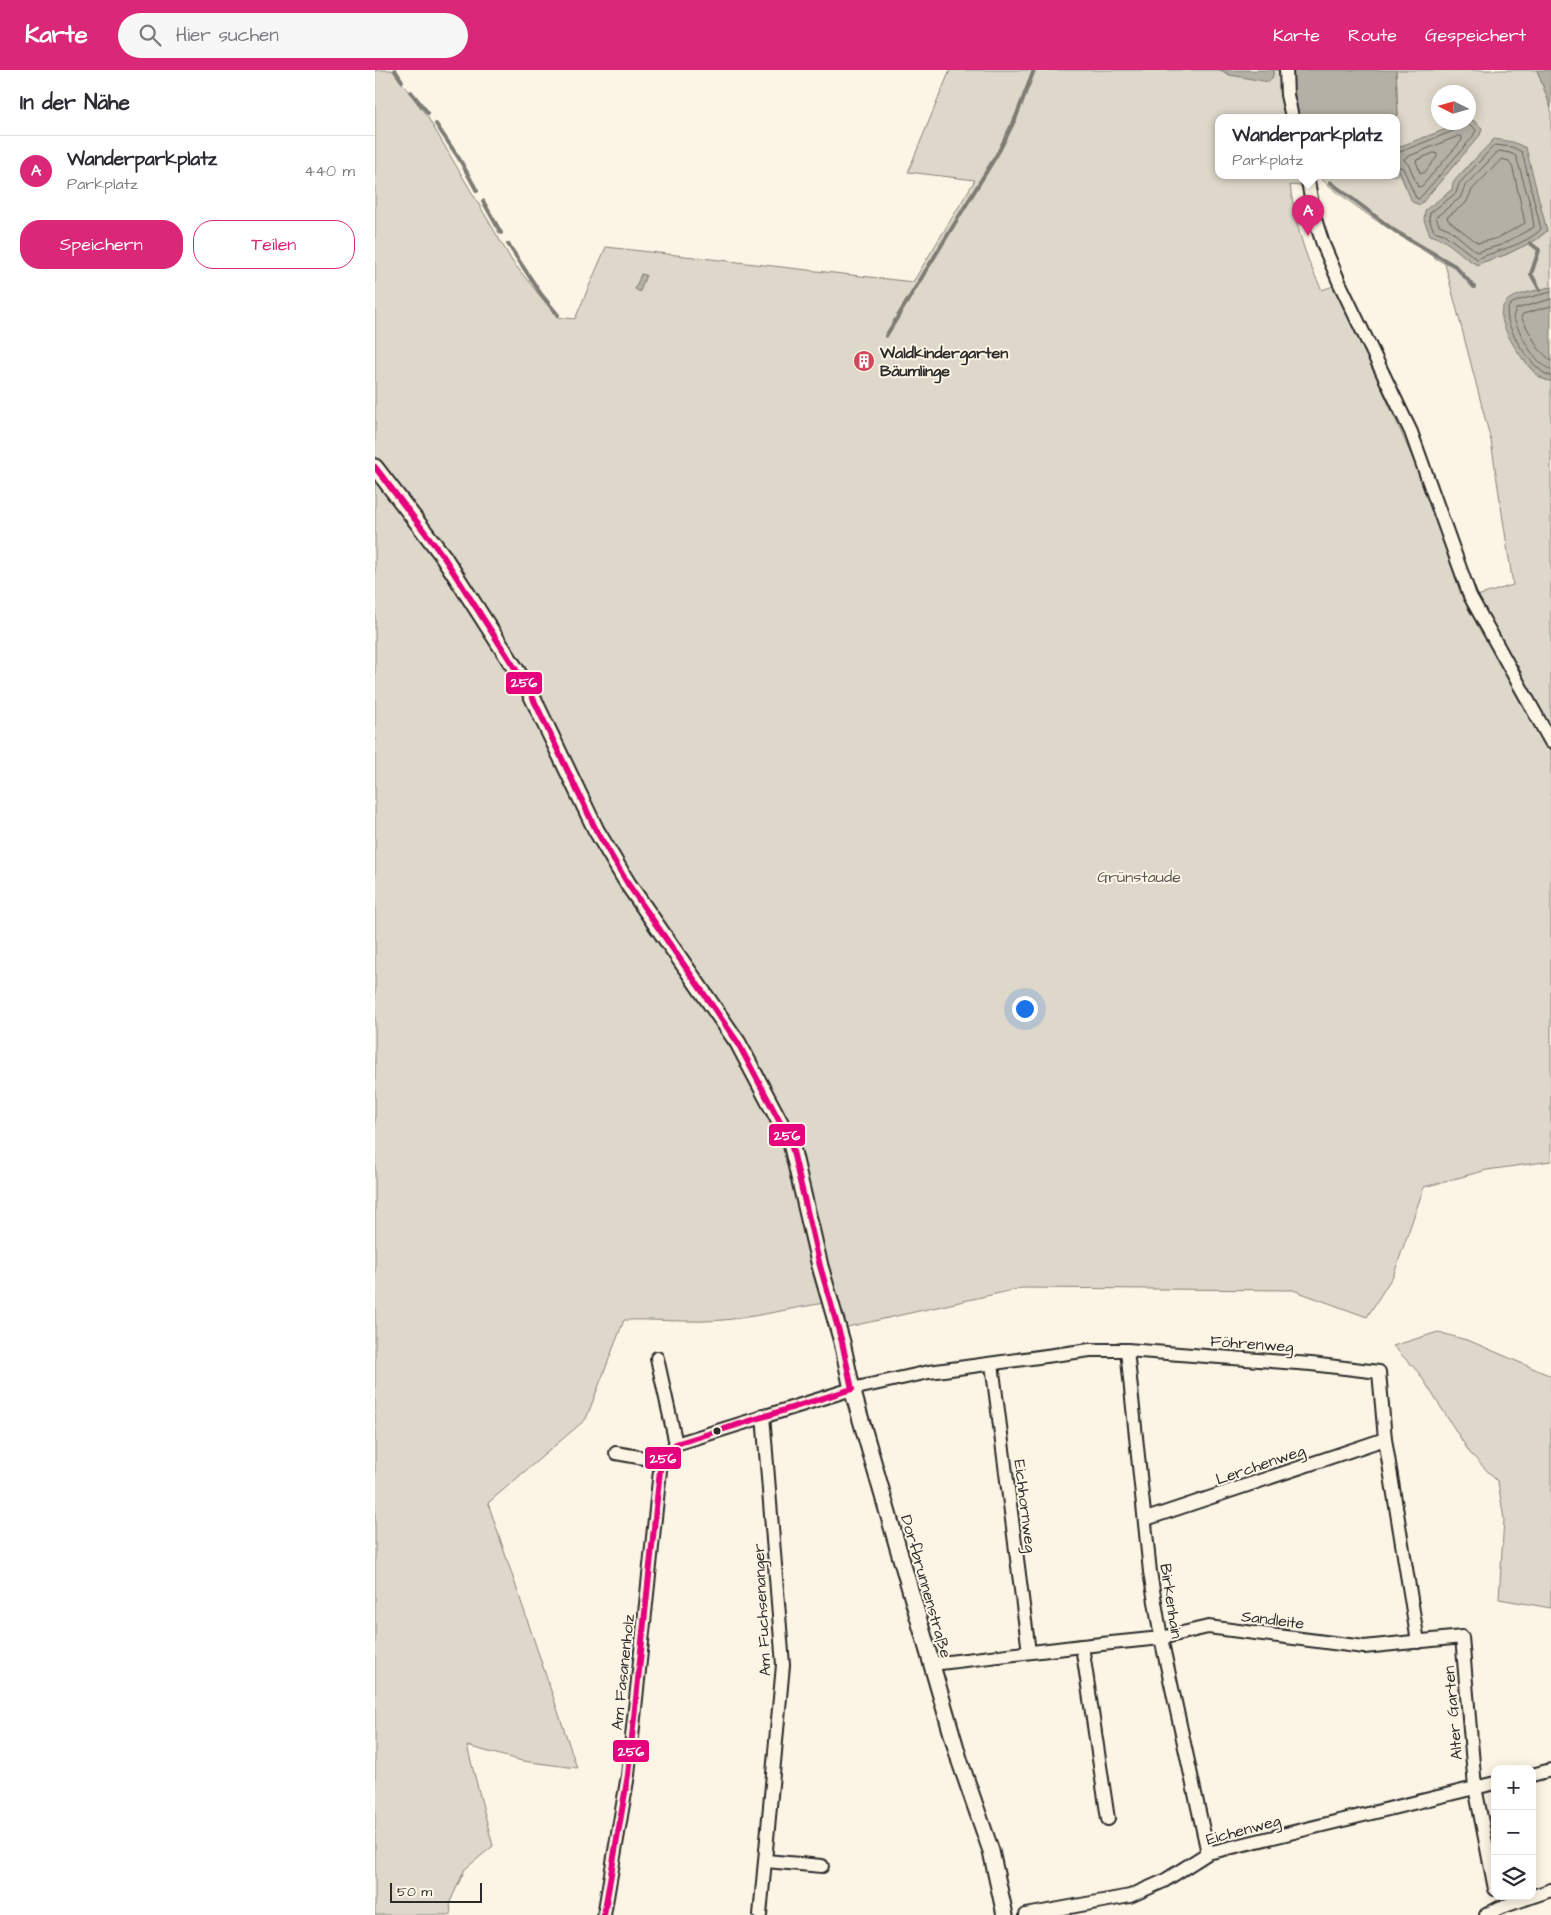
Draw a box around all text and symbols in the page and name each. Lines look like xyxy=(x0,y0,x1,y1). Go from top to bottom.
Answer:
search box xyxy=(118,13,468,58)
text: Karte xyxy=(25,18,88,52)
icon: search xyxy=(136,21,164,49)
text: Hier suchen xyxy=(176,22,279,49)
text: Karte xyxy=(1273,23,1320,48)
text: Route xyxy=(1348,23,1397,48)
text: Gespeichert xyxy=(1425,23,1526,48)
north arrow xyxy=(1431,85,1476,130)
text: In der Nähe xyxy=(20,88,130,117)
popup xyxy=(1215,114,1400,179)
text: Wanderparkplatz xyxy=(1232,122,1383,149)
text: Wanderparkplatz xyxy=(67,146,217,173)
text: Parkplatz xyxy=(1232,149,1303,171)
text: A xyxy=(31,160,41,182)
text: 440 m xyxy=(304,160,355,182)
text: Parkplatz xyxy=(67,173,138,195)
pin: A xyxy=(1292,195,1324,236)
button: Speichern xyxy=(20,220,183,269)
button: Teilen xyxy=(193,220,355,269)
place label: Waldkindergarten Bäumlinge xyxy=(879,342,1008,384)
building icon: Waldkindergarten Bäumlinge xyxy=(852,349,876,373)
line badge: 256 xyxy=(505,671,543,695)
text: 256 xyxy=(510,673,538,693)
park label: Grünstaude xyxy=(1097,866,1181,888)
your location xyxy=(1012,996,1038,1022)
line badge: 256 xyxy=(768,1123,806,1147)
text: 256 xyxy=(773,1126,801,1146)
street label: Föhrenweg xyxy=(1210,1330,1294,1359)
unlabelled marker xyxy=(712,1426,722,1436)
street label: Lerchenweg xyxy=(1213,1439,1308,1491)
line badge: 256 xyxy=(644,1446,682,1470)
text: 256 xyxy=(649,1449,677,1469)
street label: Eichhornweg xyxy=(1007,1458,1042,1554)
street label: Dorfbrunnenstraße xyxy=(895,1512,957,1661)
street label: Am Fuchsenanger xyxy=(748,1543,777,1677)
street label: Birkenhain xyxy=(1154,1562,1188,1640)
street label: Sandleite xyxy=(1240,1605,1306,1635)
street label: Am Fasanenholz xyxy=(606,1613,640,1731)
street label: Alter Garten xyxy=(1438,1665,1468,1761)
line badge: 256 xyxy=(612,1739,650,1763)
text: 256 xyxy=(617,1742,645,1762)
map controls xyxy=(1491,1765,1536,1900)
button: + xyxy=(1491,1765,1536,1810)
street label: Eichenweg xyxy=(1203,1809,1283,1851)
button: − xyxy=(1491,1810,1536,1855)
button: layers xyxy=(1491,1855,1536,1900)
scale bar xyxy=(390,1880,483,1903)
text: 50 m xyxy=(397,1882,432,1902)

